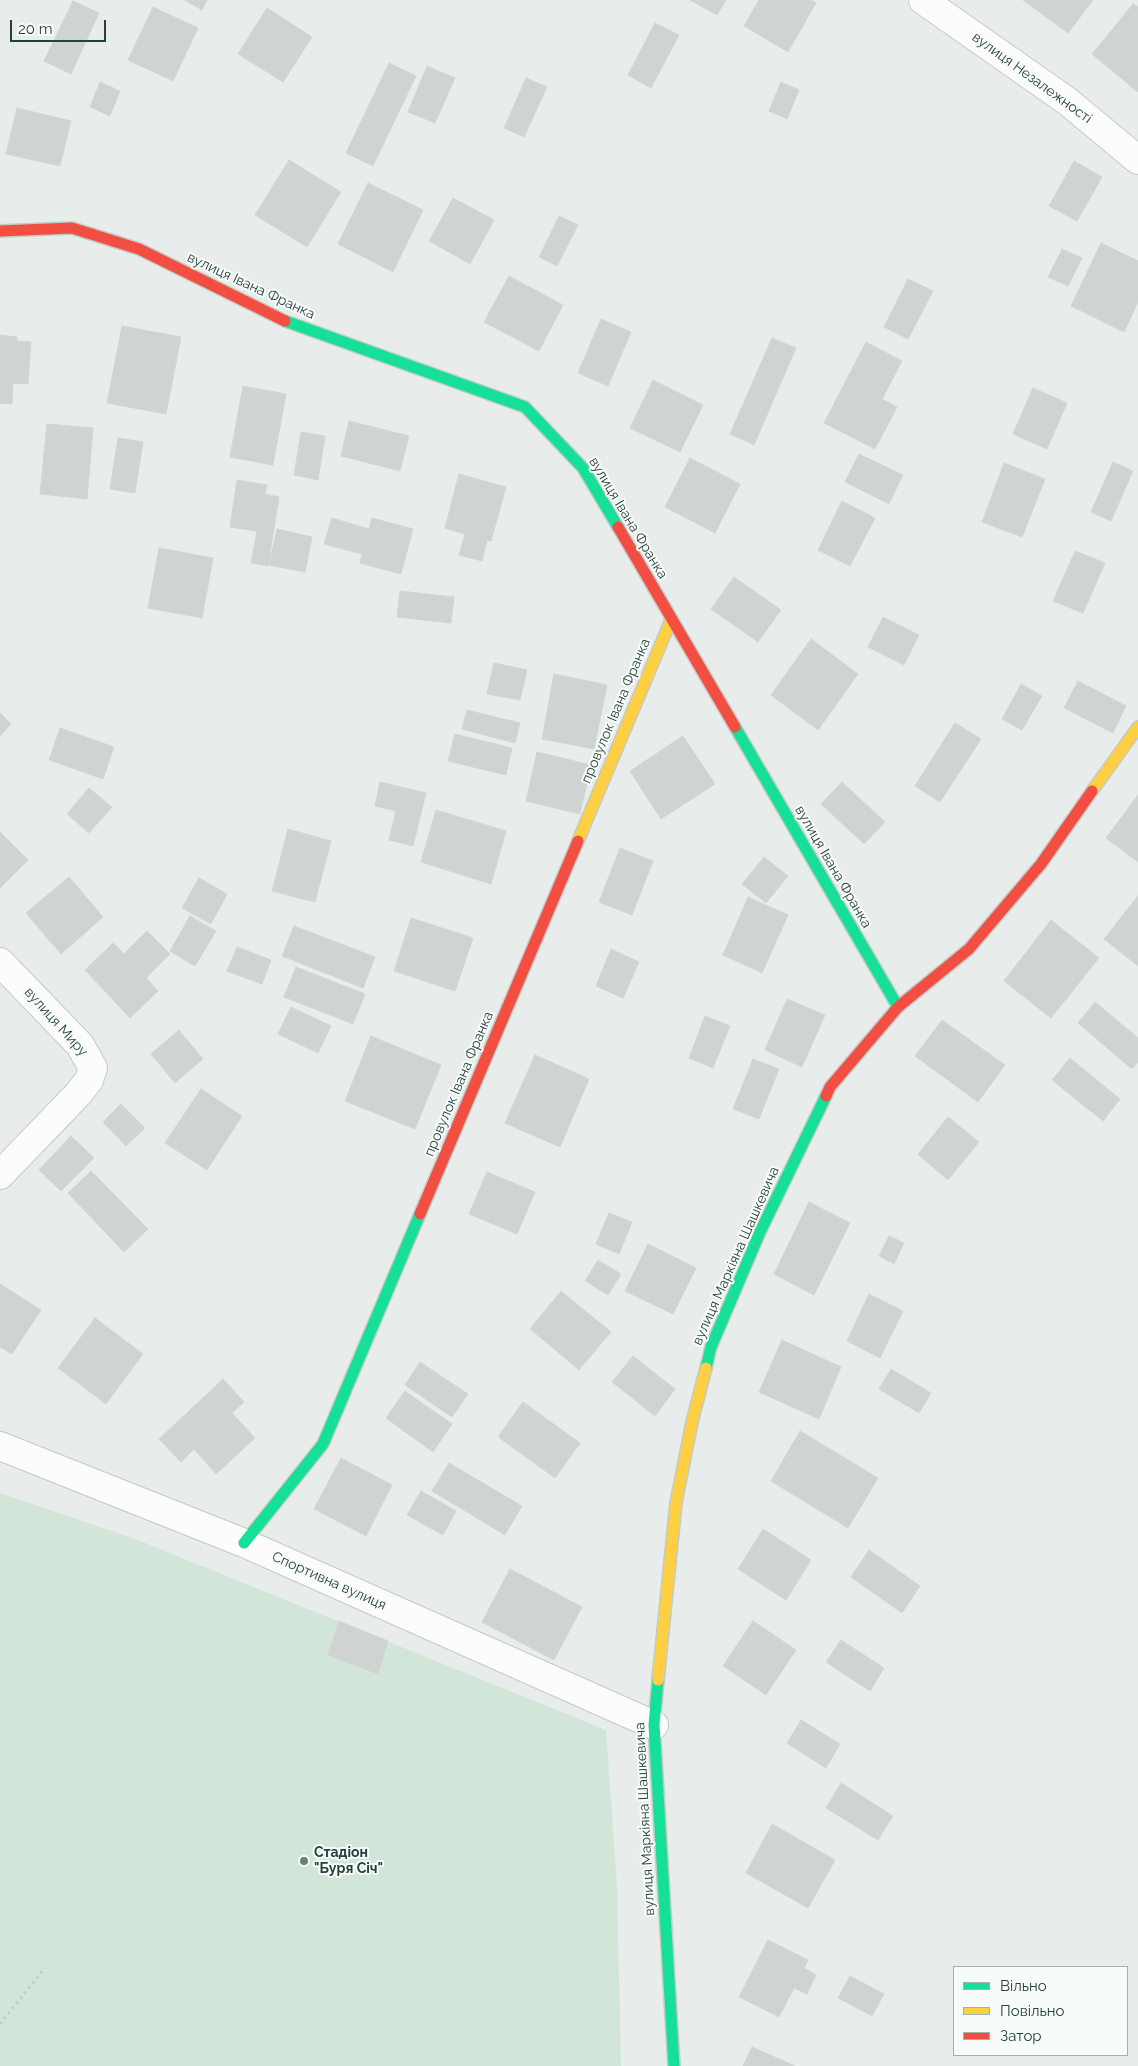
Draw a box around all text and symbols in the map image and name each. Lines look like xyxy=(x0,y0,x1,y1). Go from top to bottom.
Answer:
scale bar xyxy=(12,10,109,42)
text: 20 m xyxy=(18,20,53,38)
street label: вулиця Незалежності xyxy=(969,29,1095,127)
street label: вулиця Івана Франка xyxy=(185,249,317,323)
street label: вулиця Івана Франка xyxy=(585,454,671,582)
street label: провулок Івана Франка xyxy=(578,636,654,786)
street label: вулиця Івана Франка xyxy=(791,803,875,931)
street label: вулиця Миру xyxy=(21,984,91,1060)
street label: провулок Івана Франка xyxy=(421,1009,497,1159)
street label: вулиця Маркіяна Шашкевича xyxy=(689,1164,783,1348)
street label: Спортивна вулиця xyxy=(269,1548,389,1614)
street label: вулиця Маркіяна Шашкевича xyxy=(632,1722,658,1916)
place label: Стадіон "Буря Січ" xyxy=(314,1845,383,1878)
marker: Стадіон "Буря Січ" xyxy=(298,1855,310,1867)
legend xyxy=(953,1966,1128,2056)
text: Вільно xyxy=(1000,1977,1047,1995)
text: Повільно xyxy=(1000,2002,1064,2020)
text: Затор xyxy=(1000,2027,1042,2045)

